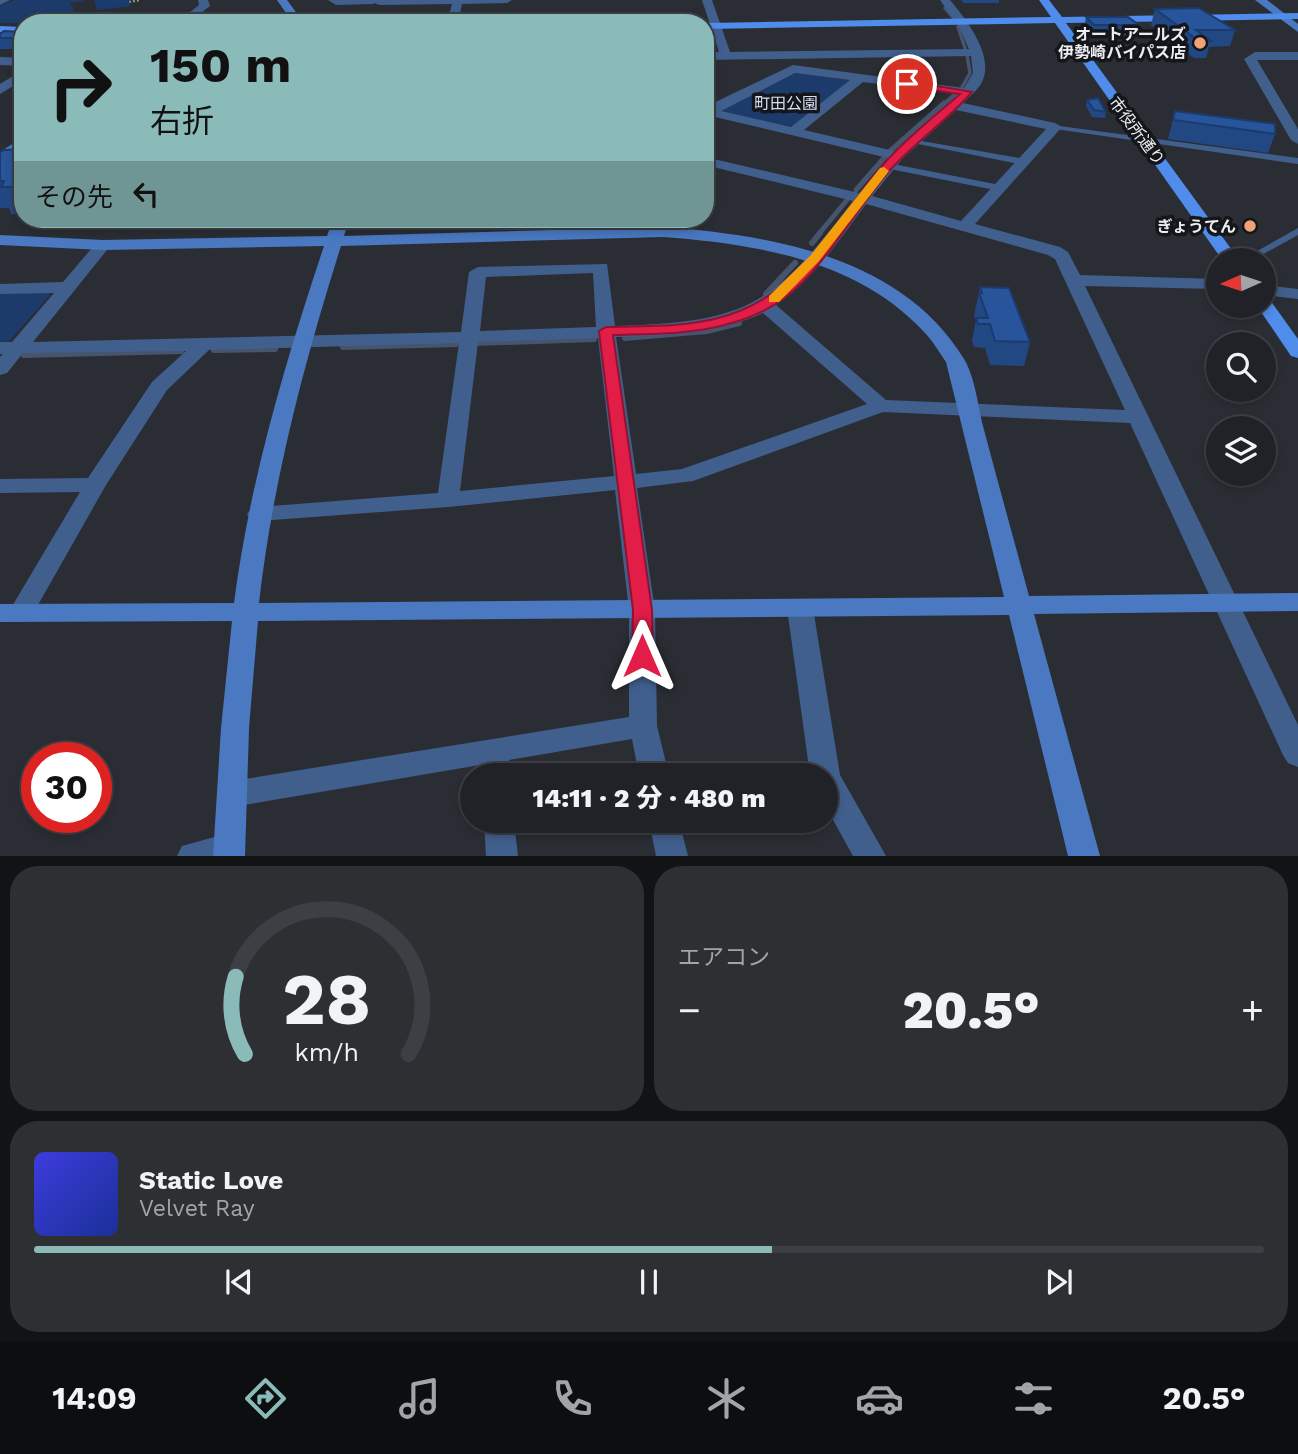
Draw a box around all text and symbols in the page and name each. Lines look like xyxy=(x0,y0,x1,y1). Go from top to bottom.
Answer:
place label: オートアールズ 伊勢崎バイパス店 xyxy=(1057,25,1186,62)
marker: オートアールズ 伊勢崎バイパス店 xyxy=(1192,35,1208,51)
text: 150 m xyxy=(150,36,291,94)
icon: right xyxy=(35,42,126,133)
pin xyxy=(877,54,937,114)
icon: arrive xyxy=(888,65,926,103)
street label: 市役所通り xyxy=(1105,93,1169,169)
park label: 町田公園 xyxy=(754,94,818,113)
text: 右折 xyxy=(150,102,214,140)
icon: left xyxy=(127,175,165,213)
text: その先 xyxy=(35,182,113,212)
place label: ぎょうてん xyxy=(1157,217,1236,236)
marker: ぎょうてん xyxy=(1242,218,1258,234)
north arrow xyxy=(1206,248,1276,318)
map controls xyxy=(1206,248,1276,486)
button: search xyxy=(1206,332,1276,402)
button: layers xyxy=(1206,416,1276,486)
position arrow xyxy=(605,619,679,693)
speed limit sign: 30 xyxy=(21,742,112,833)
text: 14:11 · 2 分 · 480 m xyxy=(532,783,766,813)
text: エアコン xyxy=(678,944,770,971)
text: 28 xyxy=(282,957,372,1043)
text: 20.5° xyxy=(902,980,1040,1041)
text: − xyxy=(678,988,701,1032)
text: + xyxy=(1241,988,1264,1032)
text: km/h xyxy=(295,1038,359,1067)
text: Static Love xyxy=(139,1165,283,1195)
text: Velvet Ray xyxy=(139,1195,255,1222)
icon: previous xyxy=(220,1263,258,1301)
icon: pause xyxy=(630,1263,668,1301)
icon: next xyxy=(1040,1263,1078,1301)
icon: directions xyxy=(241,1374,290,1423)
icon: music xyxy=(395,1374,444,1423)
icon: phone xyxy=(548,1374,597,1423)
icon: climate xyxy=(702,1374,751,1423)
icon: car xyxy=(855,1374,904,1423)
icon: filters xyxy=(1009,1374,1058,1423)
text: 14:09 xyxy=(52,1379,137,1417)
text: 20.5° xyxy=(1163,1379,1246,1417)

